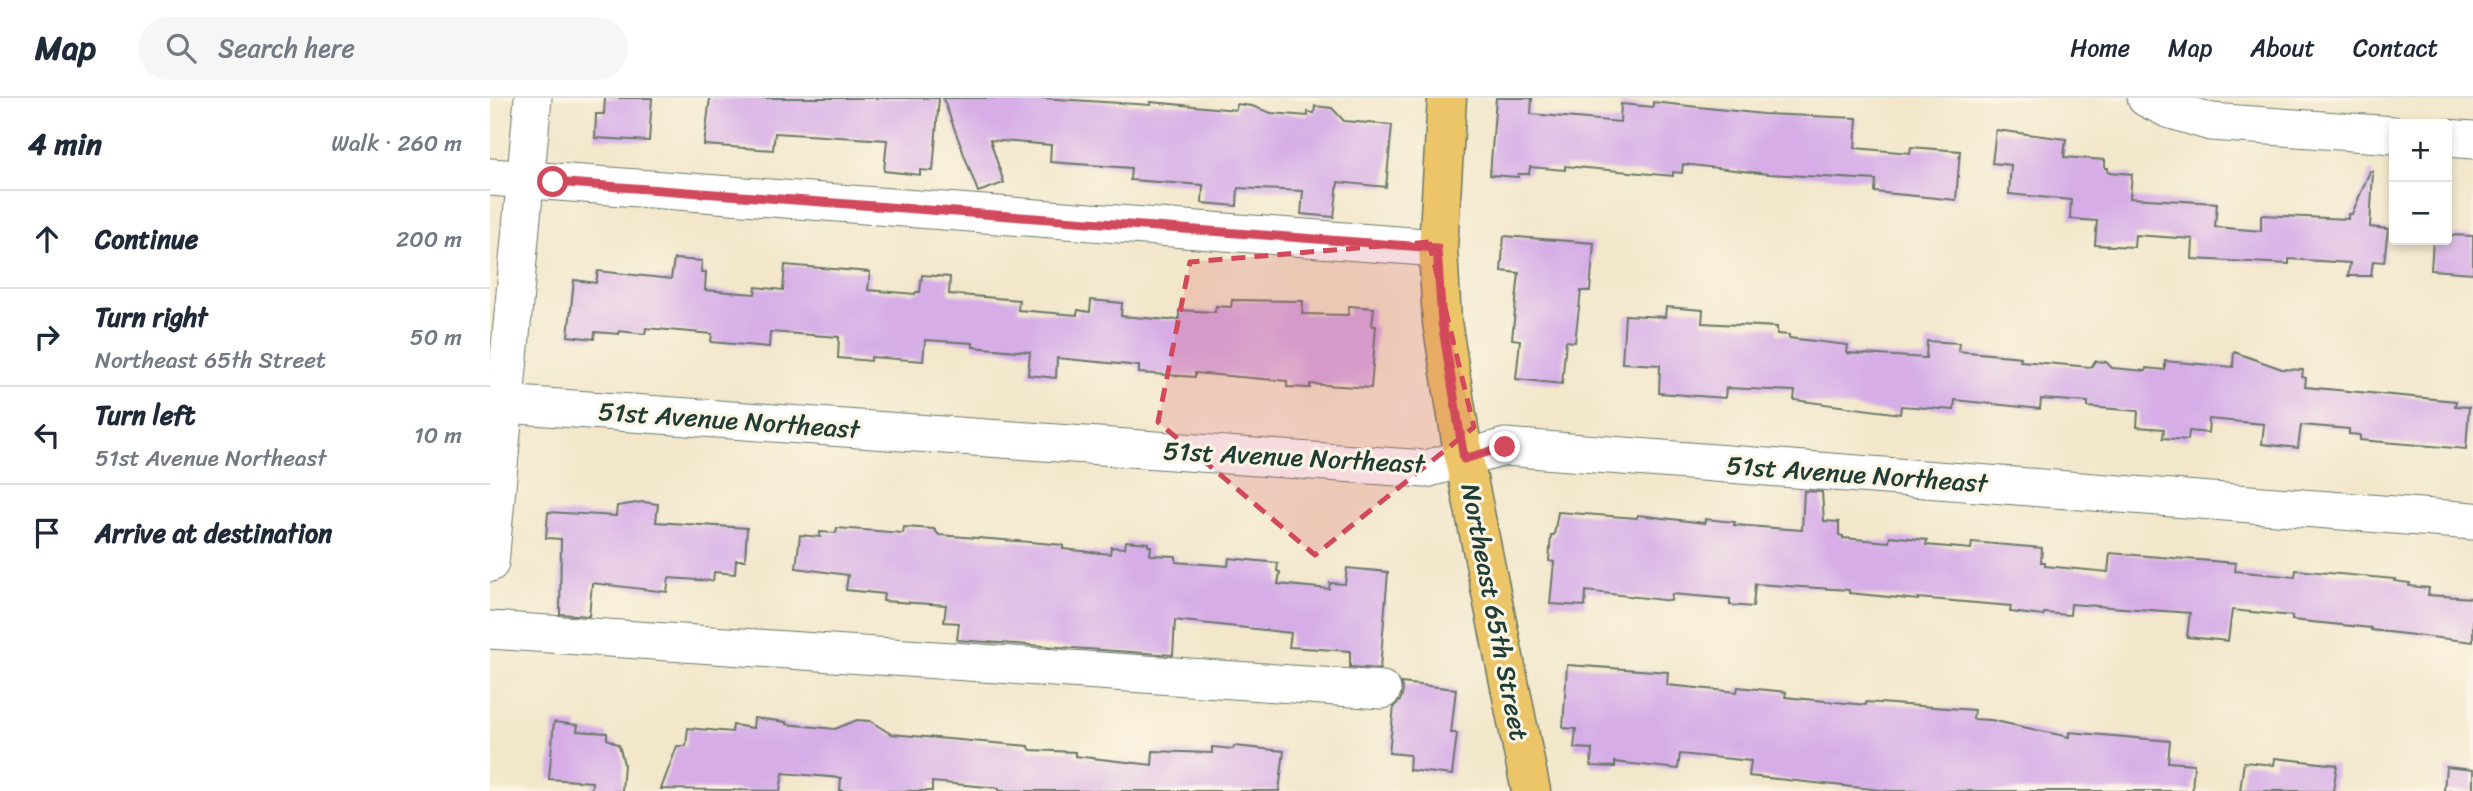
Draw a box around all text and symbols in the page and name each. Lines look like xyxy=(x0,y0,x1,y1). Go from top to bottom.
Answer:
search box xyxy=(138,17,628,80)
text: Map xyxy=(35,19,96,77)
text: Search here xyxy=(218,25,355,71)
text: Home xyxy=(2070,27,2130,69)
text: Map xyxy=(2168,27,2212,69)
text: About xyxy=(2250,27,2315,69)
text: Contact xyxy=(2353,27,2438,69)
icon: search xyxy=(162,29,200,67)
text: 4 min xyxy=(28,117,102,171)
map controls xyxy=(2389,119,2452,245)
button: + xyxy=(2389,119,2452,182)
text: Walk · 260 m xyxy=(331,123,462,164)
route start xyxy=(537,166,568,197)
button: − xyxy=(2389,182,2452,245)
text: Continue xyxy=(95,216,198,262)
text: 200 m xyxy=(396,219,462,260)
icon: ahead xyxy=(28,220,66,258)
text: Turn right xyxy=(95,294,208,340)
text: 50 m xyxy=(410,317,462,358)
icon: right xyxy=(28,318,66,356)
text: Northeast 65th Street xyxy=(95,340,326,381)
street label: 51st Avenue Northeast xyxy=(597,388,863,452)
text: Turn left xyxy=(95,392,195,438)
text: 10 m xyxy=(414,415,462,456)
icon: left xyxy=(28,416,66,454)
street label: 51st Avenue Northeast xyxy=(1162,427,1427,487)
route end xyxy=(1489,431,1520,462)
text: 51st Avenue Northeast xyxy=(95,438,327,479)
street label: 51st Avenue Northeast xyxy=(1725,442,1991,506)
street label: Northeast 65th Street xyxy=(1447,479,1543,745)
text: Arrive at destination xyxy=(95,510,332,556)
icon: arrive xyxy=(28,514,66,552)

